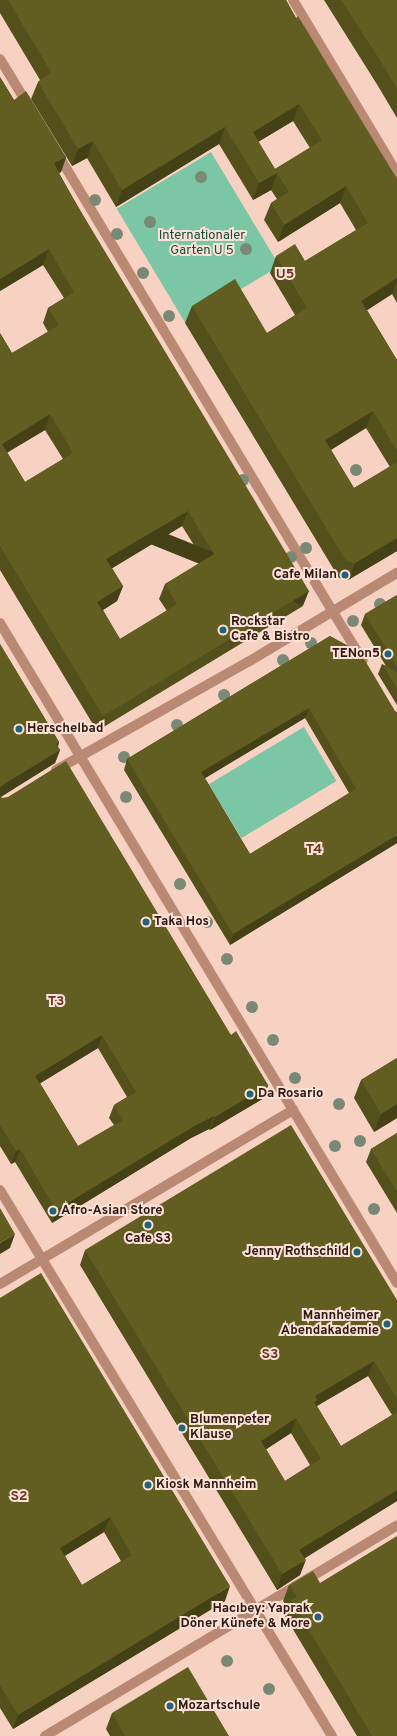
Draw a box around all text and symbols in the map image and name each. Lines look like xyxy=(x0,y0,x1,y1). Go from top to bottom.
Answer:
park label: Internationaler Garten U 5 xyxy=(159,229,245,260)
district label: U5 xyxy=(276,267,294,283)
place label: Cafe Milan xyxy=(274,567,337,583)
marker: Cafe Milan xyxy=(340,570,350,580)
place label: Rockstar Cafe & Bistro xyxy=(231,615,310,646)
marker: Rockstar Cafe & Bistro xyxy=(218,625,228,635)
place label: TENon5 xyxy=(332,646,380,662)
marker: TENon5 xyxy=(383,649,393,659)
place label: Herschelbad xyxy=(27,721,103,737)
marker: Herschelbad xyxy=(14,724,24,734)
district label: T4 xyxy=(306,842,322,858)
place label: Taka Hos xyxy=(154,914,209,930)
marker: Taka Hos xyxy=(141,917,151,927)
district label: T3 xyxy=(48,994,64,1010)
place label: Da Rosario xyxy=(258,1086,323,1102)
marker: Da Rosario xyxy=(245,1089,255,1099)
place label: Afro-Asian Store xyxy=(61,1203,163,1219)
marker: Afro-Asian Store xyxy=(48,1206,58,1216)
marker: Cafe S3 xyxy=(143,1220,153,1230)
place label: Cafe S3 xyxy=(125,1231,171,1247)
place label: Jenny Rothschild xyxy=(244,1244,349,1260)
marker: Jenny Rothschild xyxy=(352,1247,362,1257)
place label: Mannheimer Abendakademie xyxy=(281,1309,379,1340)
marker: Mannheimer Abendakademie xyxy=(382,1319,392,1329)
district label: S3 xyxy=(262,1347,278,1363)
place label: Blumenpeter Klause xyxy=(190,1413,269,1444)
marker: Blumenpeter Klause xyxy=(177,1423,187,1433)
place label: Kiosk Mannheim xyxy=(156,1477,256,1493)
marker: Kiosk Mannheim xyxy=(143,1480,153,1490)
district label: S2 xyxy=(10,1489,28,1505)
place label: Hacıbey: Yaprak Döner Künefe & More xyxy=(180,1602,310,1633)
marker: Hacıbey: Yaprak Döner Künefe & More xyxy=(313,1612,323,1622)
place label: Mozartschule xyxy=(178,1698,260,1714)
marker: Mozartschule xyxy=(165,1701,175,1711)

